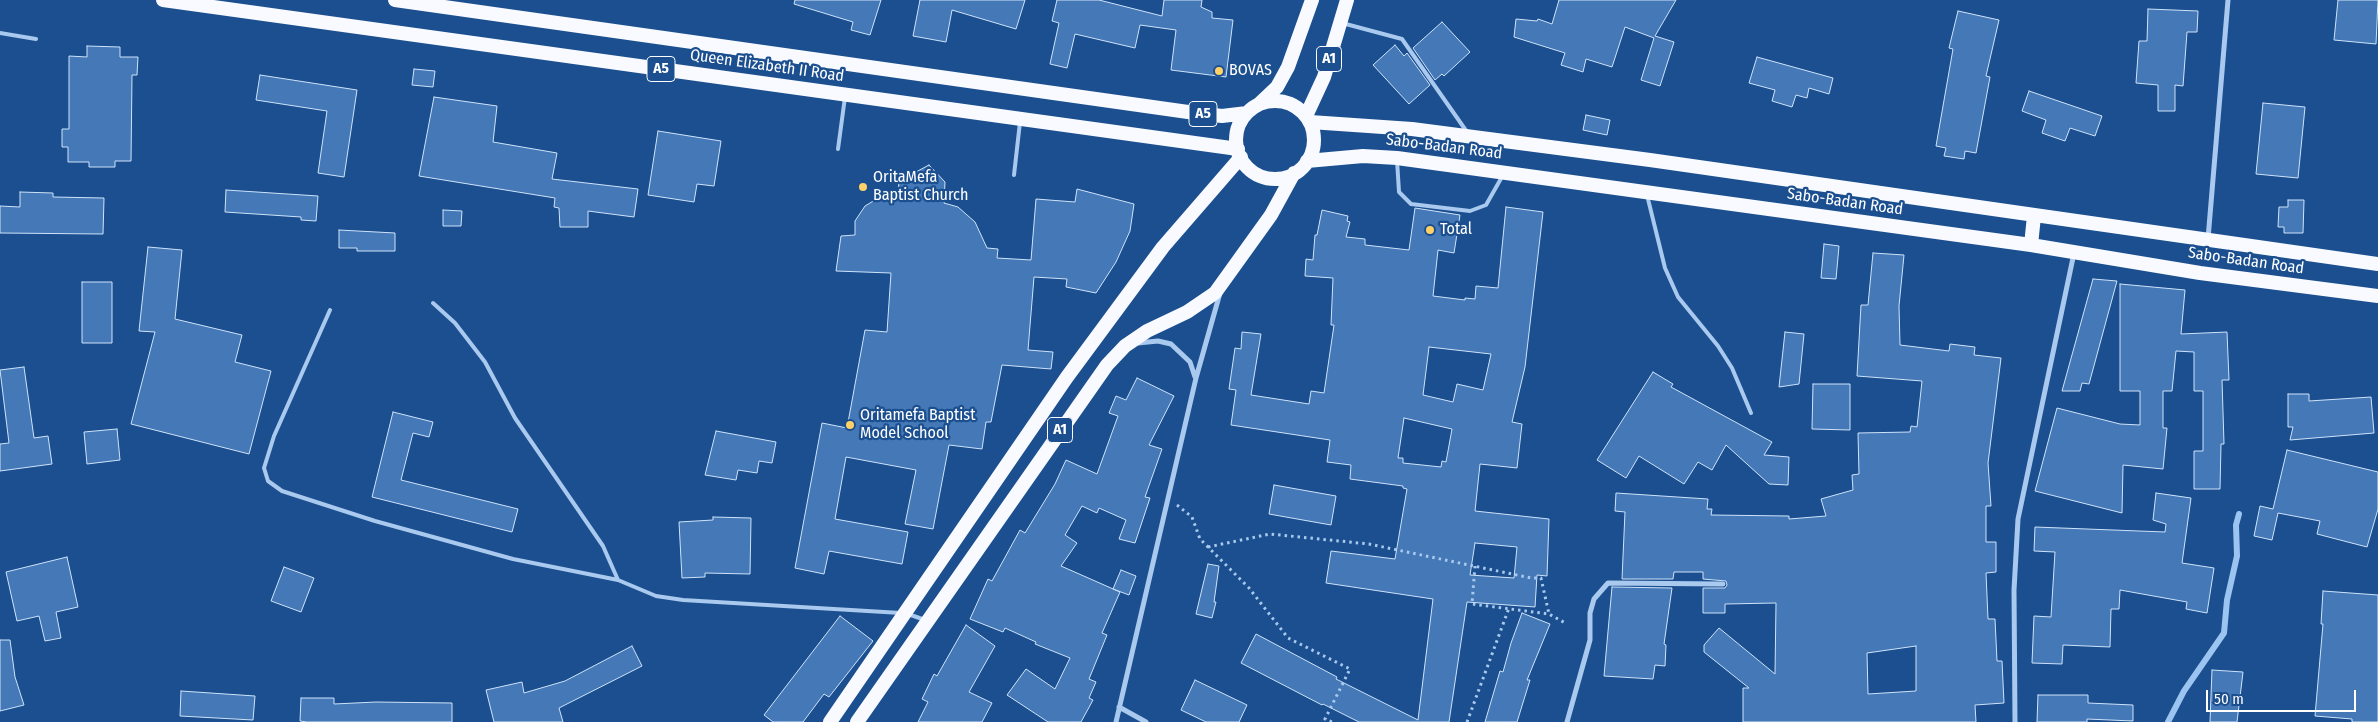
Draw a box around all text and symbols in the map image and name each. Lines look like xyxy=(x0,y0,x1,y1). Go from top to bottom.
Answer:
street label: Queen Elizabeth II Road xyxy=(689,46,845,86)
road number: A1 xyxy=(1316,46,1342,72)
road number: A5 xyxy=(647,56,675,82)
place label: BOVAS xyxy=(1229,61,1272,81)
marker: BOVAS xyxy=(1213,65,1225,77)
road number: A5 xyxy=(1189,102,1217,126)
street label: Sabo-Badan Road xyxy=(1385,130,1503,164)
place label: OritaMefa Baptist Church xyxy=(873,168,968,206)
marker: OritaMefa Baptist Church xyxy=(857,181,869,193)
street label: Sabo-Badan Road xyxy=(1786,184,1904,220)
place label: Total xyxy=(1440,220,1472,240)
marker: Total xyxy=(1424,224,1436,236)
street label: Sabo-Badan Road xyxy=(2187,243,2305,279)
place label: Oritamefa Baptist Model School xyxy=(860,406,975,444)
road number: A1 xyxy=(1048,418,1072,442)
marker: Oritamefa Baptist Model School xyxy=(844,419,856,431)
scale bar xyxy=(2208,680,2358,712)
text: 50 m xyxy=(2214,690,2244,708)

